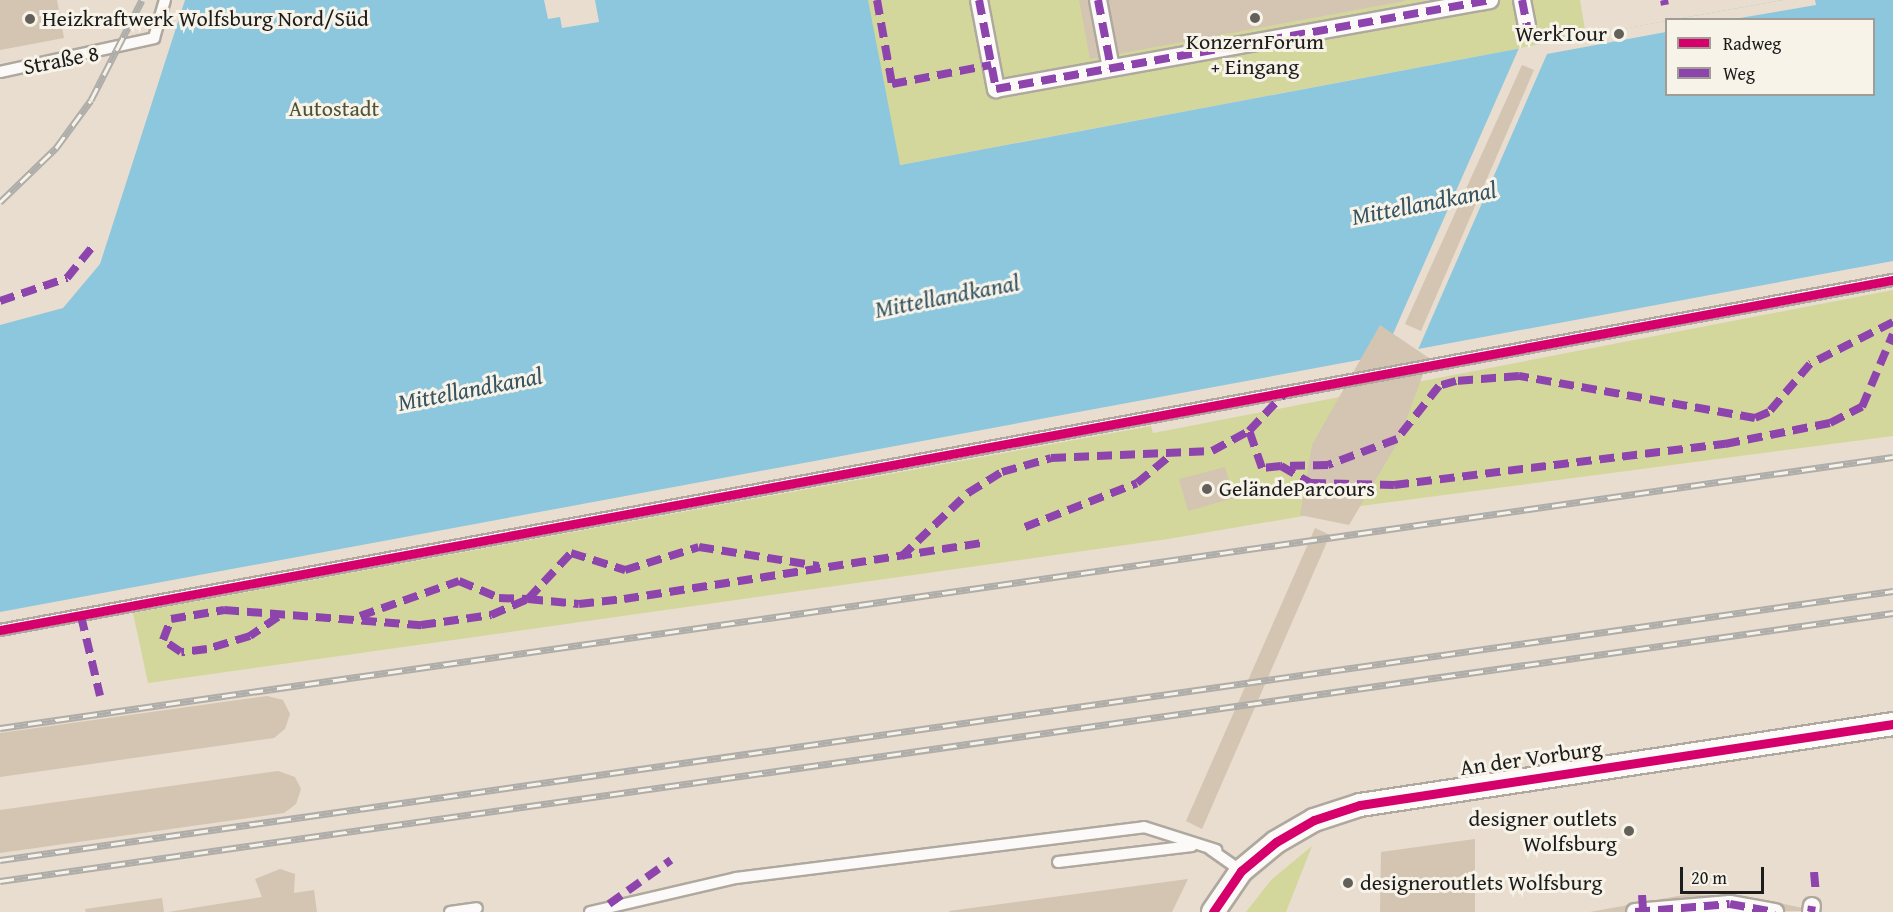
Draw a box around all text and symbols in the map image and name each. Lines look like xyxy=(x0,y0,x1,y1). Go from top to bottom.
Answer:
place label: Heizkraftwerk Wolfsburg Nord/Süd xyxy=(42,6,369,32)
marker: KonzernForum + Eingang xyxy=(1248,11,1262,25)
marker: Heizkraftwerk Wolfsburg Nord/Süd xyxy=(23,12,37,26)
legend xyxy=(1665,18,1875,96)
place label: WerkTour xyxy=(1515,21,1607,47)
marker: WerkTour xyxy=(1612,27,1626,41)
place label: KonzernForum + Eingang xyxy=(1186,28,1324,80)
text: Radweg xyxy=(1723,30,1781,57)
street label: Straße 8 xyxy=(21,40,101,80)
text: Weg xyxy=(1723,60,1755,87)
park label: Autostadt xyxy=(289,96,379,122)
water label: Mittellandkanal xyxy=(1349,175,1499,231)
water label: Mittellandkanal xyxy=(872,268,1022,324)
water label: Mittellandkanal xyxy=(395,361,545,417)
place label: GeländeParcours xyxy=(1219,476,1375,502)
marker: GeländeParcours xyxy=(1200,482,1214,496)
street label: An der Vorburg xyxy=(1458,735,1604,781)
place label: designer outlets Wolfsburg xyxy=(1469,805,1617,856)
marker: designer outlets Wolfsburg xyxy=(1622,824,1636,838)
scale bar xyxy=(1683,855,1767,893)
text: 20 m xyxy=(1691,864,1727,891)
place label: designeroutlets Wolfsburg xyxy=(1360,870,1602,896)
marker: designeroutlets Wolfsburg xyxy=(1341,876,1355,890)

